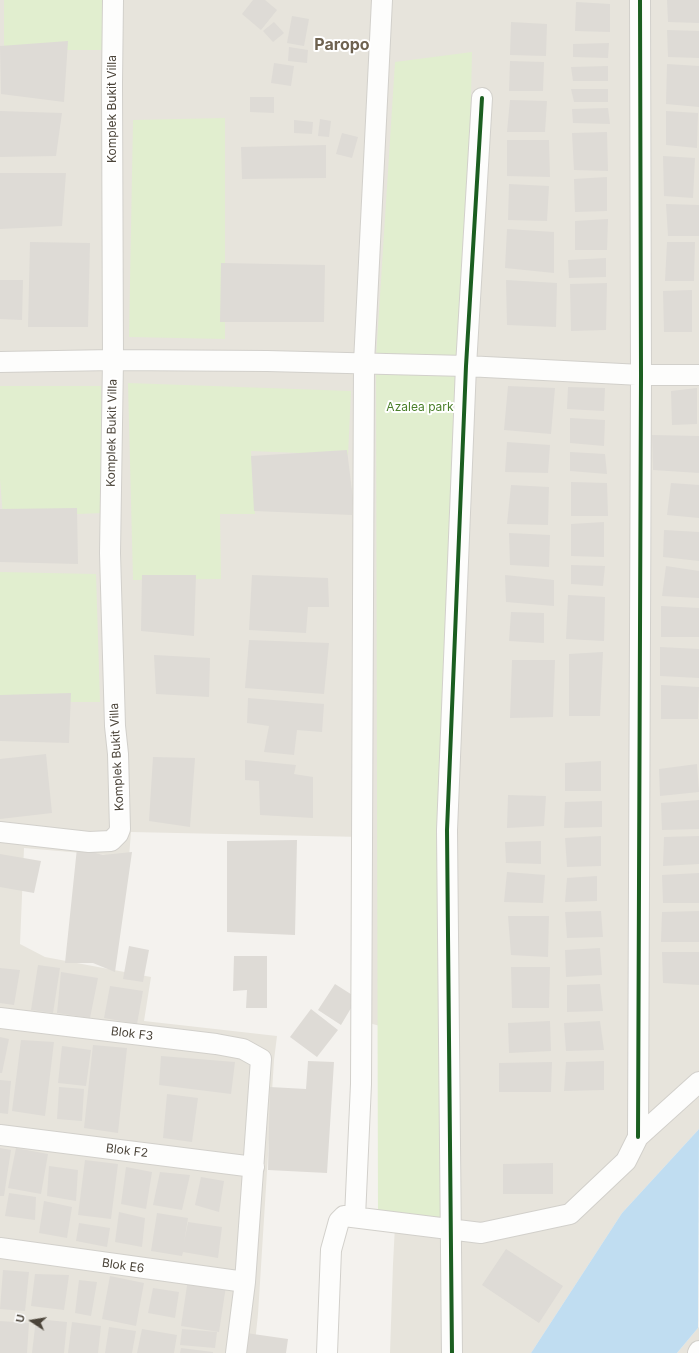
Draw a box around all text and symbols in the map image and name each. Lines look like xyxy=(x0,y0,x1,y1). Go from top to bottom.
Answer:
district label: Paropo xyxy=(314,35,370,55)
street label: Komplek Bukit Villa xyxy=(105,55,119,163)
street label: Komplek Bukit Villa xyxy=(104,379,120,487)
park label: Azalea park xyxy=(386,400,454,414)
street label: Komplek Bukit Villa xyxy=(107,703,127,811)
street label: Blok F3 xyxy=(110,1024,154,1044)
street label: Blok F2 xyxy=(105,1141,149,1161)
street label: Blok E6 xyxy=(101,1256,145,1276)
north arrow xyxy=(12,1301,52,1341)
text: U xyxy=(13,1313,28,1324)

